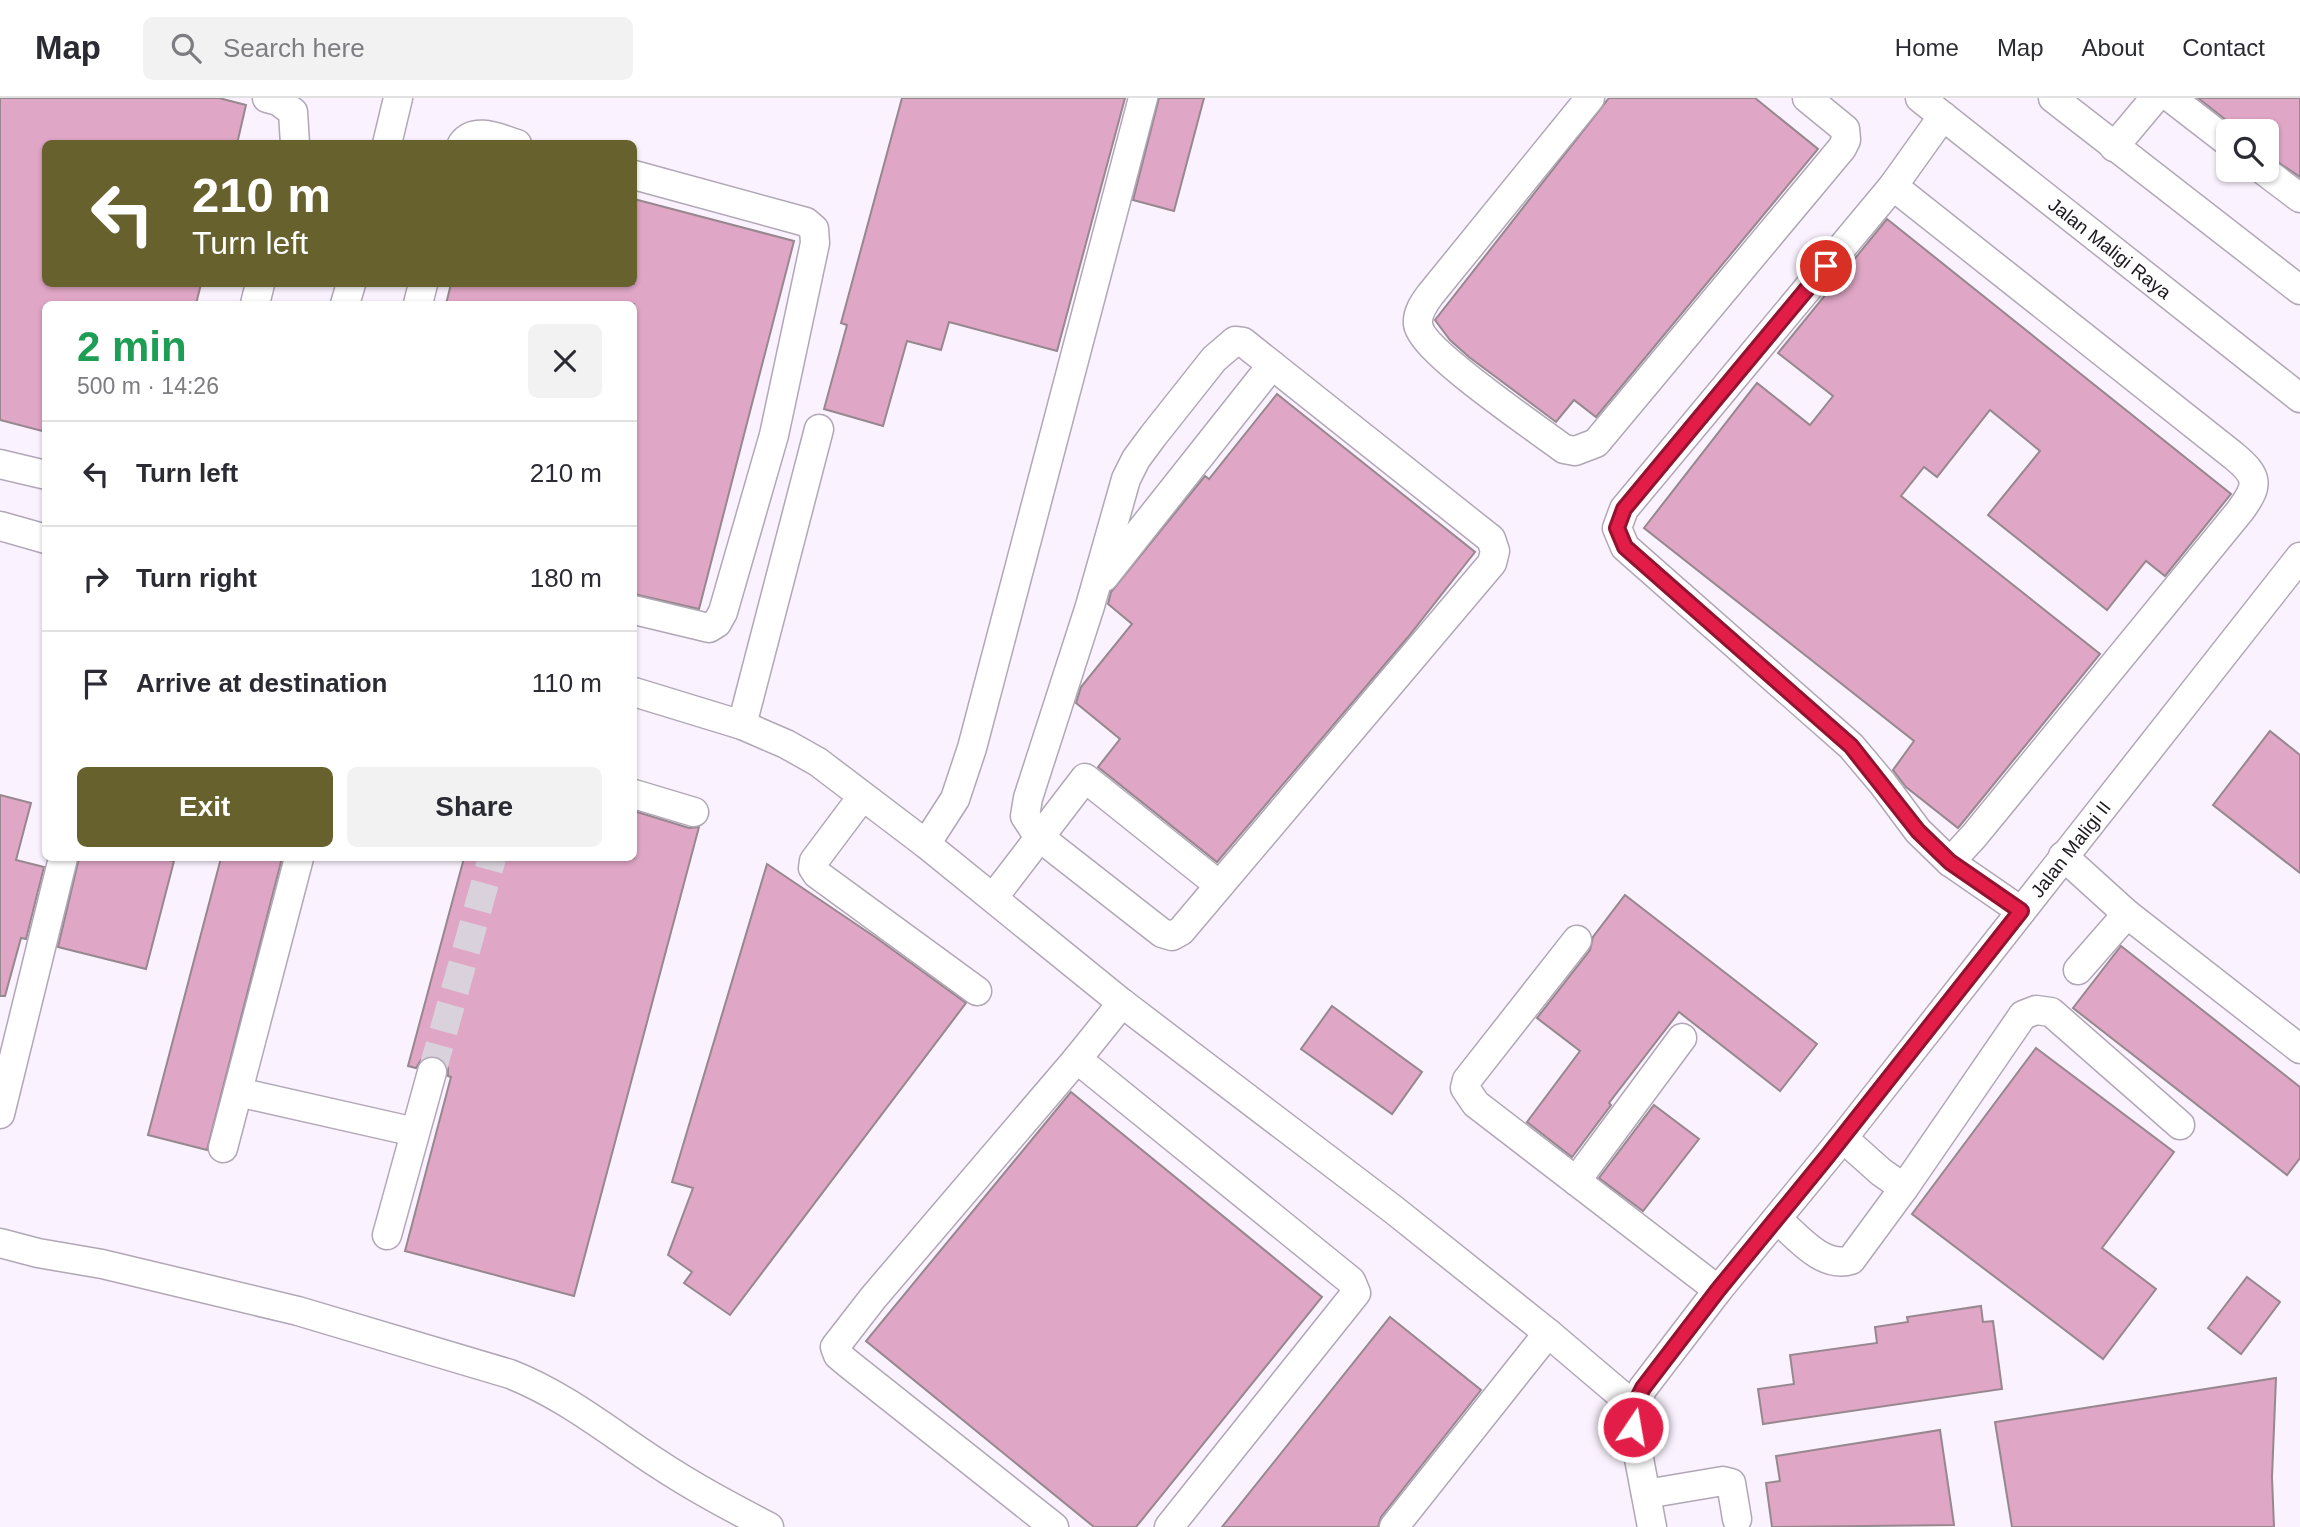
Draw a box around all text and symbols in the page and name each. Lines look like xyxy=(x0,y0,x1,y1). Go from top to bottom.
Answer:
search box xyxy=(143,17,633,80)
text: Map xyxy=(35,29,101,66)
icon: search xyxy=(167,29,205,67)
text: Search here xyxy=(223,33,365,63)
text: Home xyxy=(1895,34,1959,61)
text: Map xyxy=(1997,34,2044,61)
text: About xyxy=(2082,34,2144,61)
text: Contact xyxy=(2182,34,2265,61)
map controls xyxy=(2216,119,2279,182)
button: search xyxy=(2216,119,2279,182)
icon: left xyxy=(77,168,168,259)
text: 210 m xyxy=(192,168,331,222)
street label: Jalan Maligi Raya xyxy=(2044,194,2175,303)
text: Turn left xyxy=(192,225,308,261)
pin xyxy=(1796,236,1856,296)
icon: arrive xyxy=(1807,247,1845,285)
text: 2 min xyxy=(77,323,187,370)
button: close xyxy=(528,324,602,398)
text: 500 m · 14:26 xyxy=(77,373,219,399)
icon: left xyxy=(77,455,115,493)
text: Turn left xyxy=(136,458,238,488)
text: 210 m xyxy=(530,458,602,488)
icon: right xyxy=(77,560,115,598)
text: Turn right xyxy=(136,563,257,593)
text: 180 m xyxy=(530,563,602,593)
icon: arrive xyxy=(77,665,115,703)
text: Arrive at destination xyxy=(136,668,387,698)
text: 110 m xyxy=(532,668,602,698)
button: Exit xyxy=(77,767,333,847)
button: Share xyxy=(347,767,602,847)
street label: Jalan Maligi II xyxy=(2027,797,2115,901)
position arrow xyxy=(1596,1390,1670,1464)

